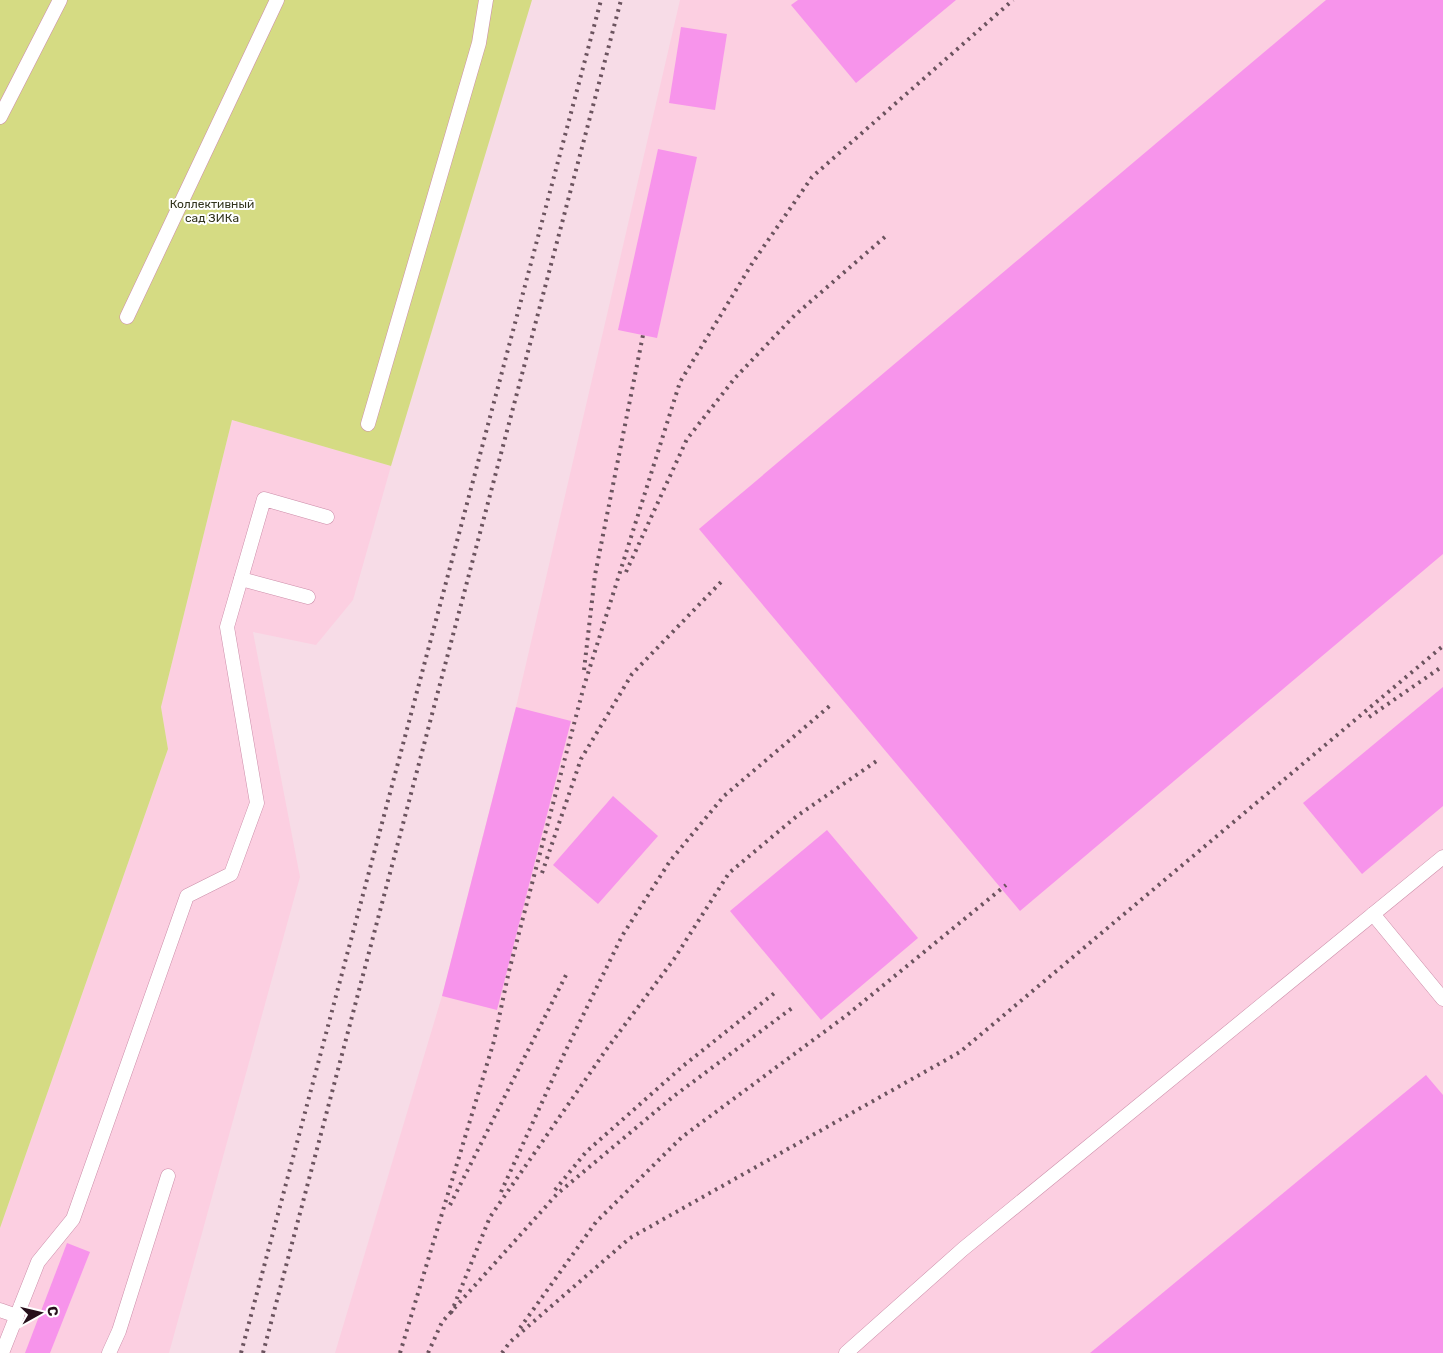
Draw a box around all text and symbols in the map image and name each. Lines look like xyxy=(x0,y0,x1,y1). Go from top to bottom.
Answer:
park label: Коллективный сад ЗИКа xyxy=(170,197,254,225)
north arrow xyxy=(15,1288,65,1338)
text: С xyxy=(43,1305,62,1317)

